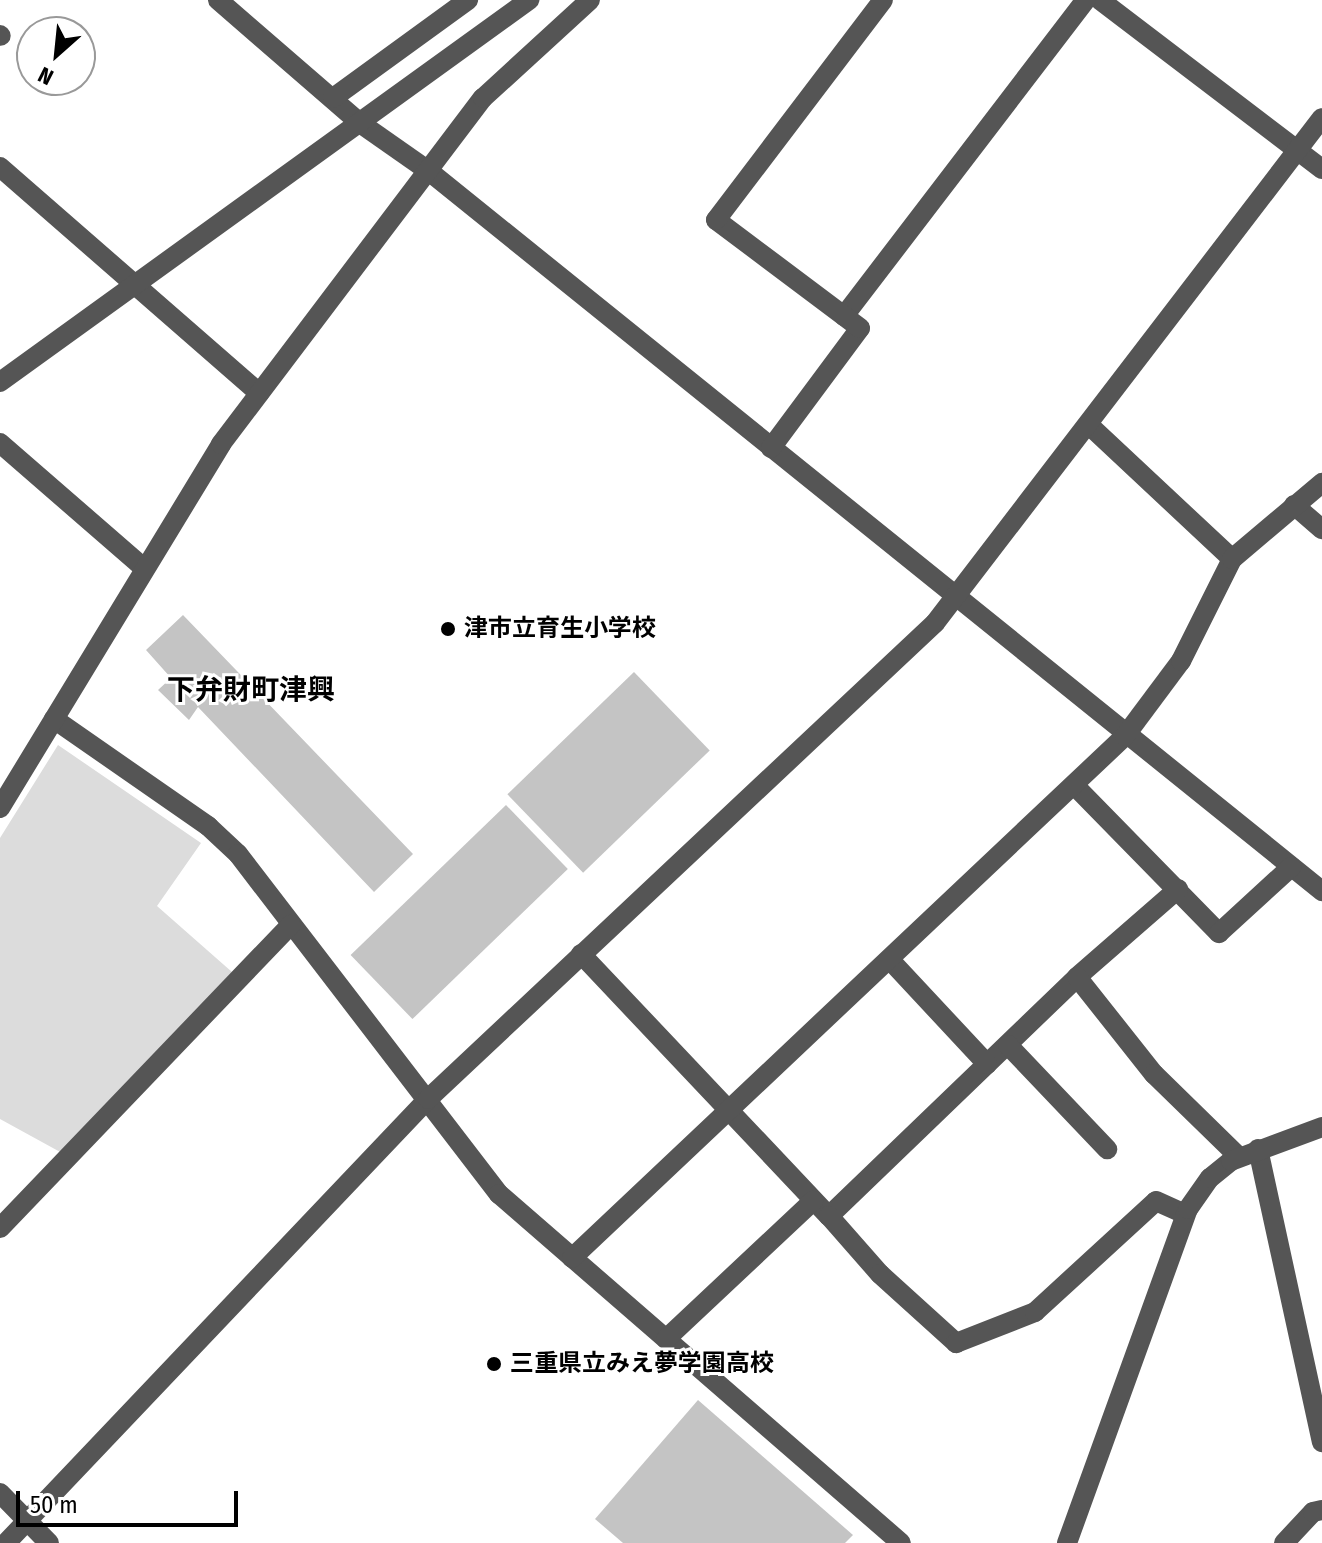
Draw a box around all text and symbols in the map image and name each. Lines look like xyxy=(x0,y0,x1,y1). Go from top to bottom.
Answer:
north arrow xyxy=(16,16,96,96)
text: N xyxy=(34,61,58,91)
place label: 津市立育生小学校 xyxy=(464,615,656,643)
marker: 津市立育生小学校 xyxy=(439,620,457,638)
district label: 下弁財町津興 xyxy=(167,673,335,707)
place label: 三重県立みえ夢学園高校 xyxy=(510,1350,774,1378)
marker: 三重県立みえ夢学園高校 xyxy=(485,1355,503,1373)
scale bar xyxy=(20,1475,242,1525)
text: 50 m xyxy=(30,1491,78,1519)

